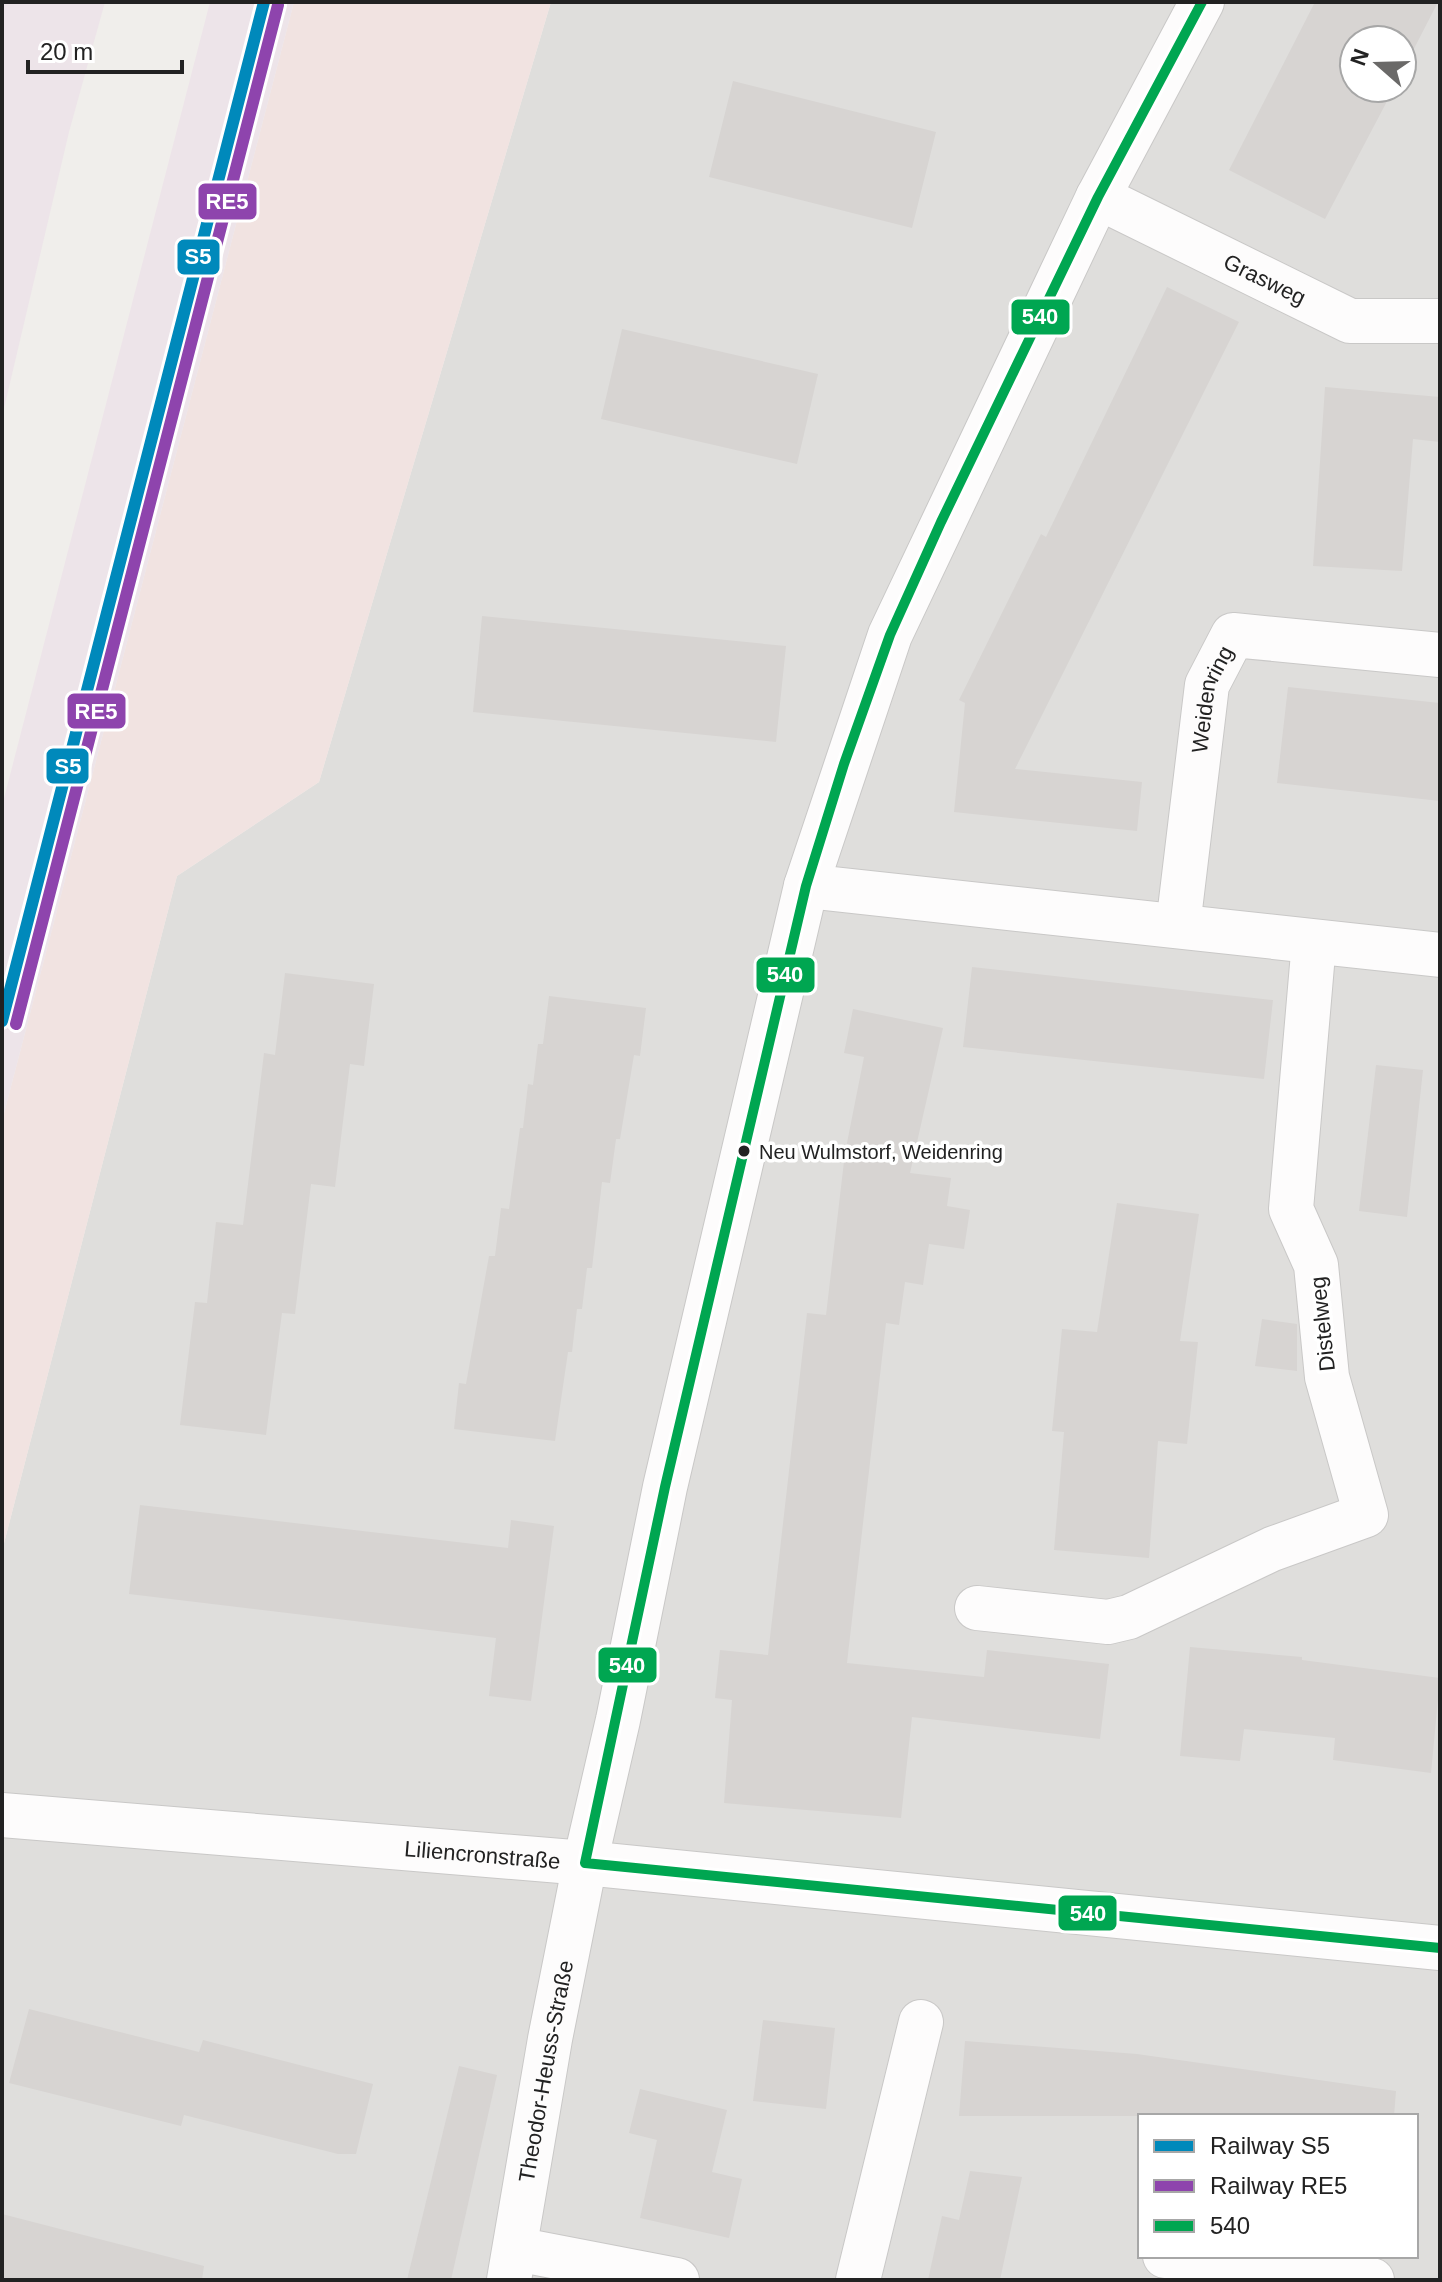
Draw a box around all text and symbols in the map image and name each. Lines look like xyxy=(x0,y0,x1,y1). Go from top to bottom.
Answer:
scale bar xyxy=(28,24,182,74)
north arrow xyxy=(1338,24,1418,104)
text: 20 m xyxy=(40,38,93,65)
text: N xyxy=(1345,46,1374,69)
line badge: RE5 xyxy=(197,182,258,221)
text: RE5 xyxy=(206,189,248,214)
line badge: S5 xyxy=(176,238,221,276)
text: S5 xyxy=(185,244,211,269)
street label: Grasweg xyxy=(1220,249,1310,310)
line badge: 540 xyxy=(1010,298,1071,336)
text: 540 xyxy=(1022,304,1058,329)
street label: Weidenring xyxy=(1187,642,1238,754)
line badge: RE5 xyxy=(66,692,127,730)
text: RE5 xyxy=(75,699,117,724)
line badge: S5 xyxy=(45,747,90,785)
text: S5 xyxy=(55,754,81,779)
line badge: 540 xyxy=(755,956,816,994)
text: 540 xyxy=(767,962,803,987)
place label: Neu Wulmstorf, Weidenring xyxy=(759,1141,1003,1163)
marker: Neu Wulmstorf, Weidenring xyxy=(736,1143,752,1159)
street label: Distelweg xyxy=(1305,1275,1340,1373)
line badge: 540 xyxy=(597,1646,658,1684)
text: 540 xyxy=(609,1653,645,1678)
street label: Liliencronstraße xyxy=(403,1836,561,1874)
line badge: 540 xyxy=(1057,1894,1118,1932)
text: 540 xyxy=(1070,1901,1106,1926)
street label: Theodor-Heuss-Straße xyxy=(514,1958,578,2184)
legend xyxy=(1138,2114,1418,2258)
text: Railway S5 xyxy=(1210,2132,1330,2159)
text: Railway RE5 xyxy=(1210,2172,1347,2199)
text: 540 xyxy=(1210,2212,1250,2239)

